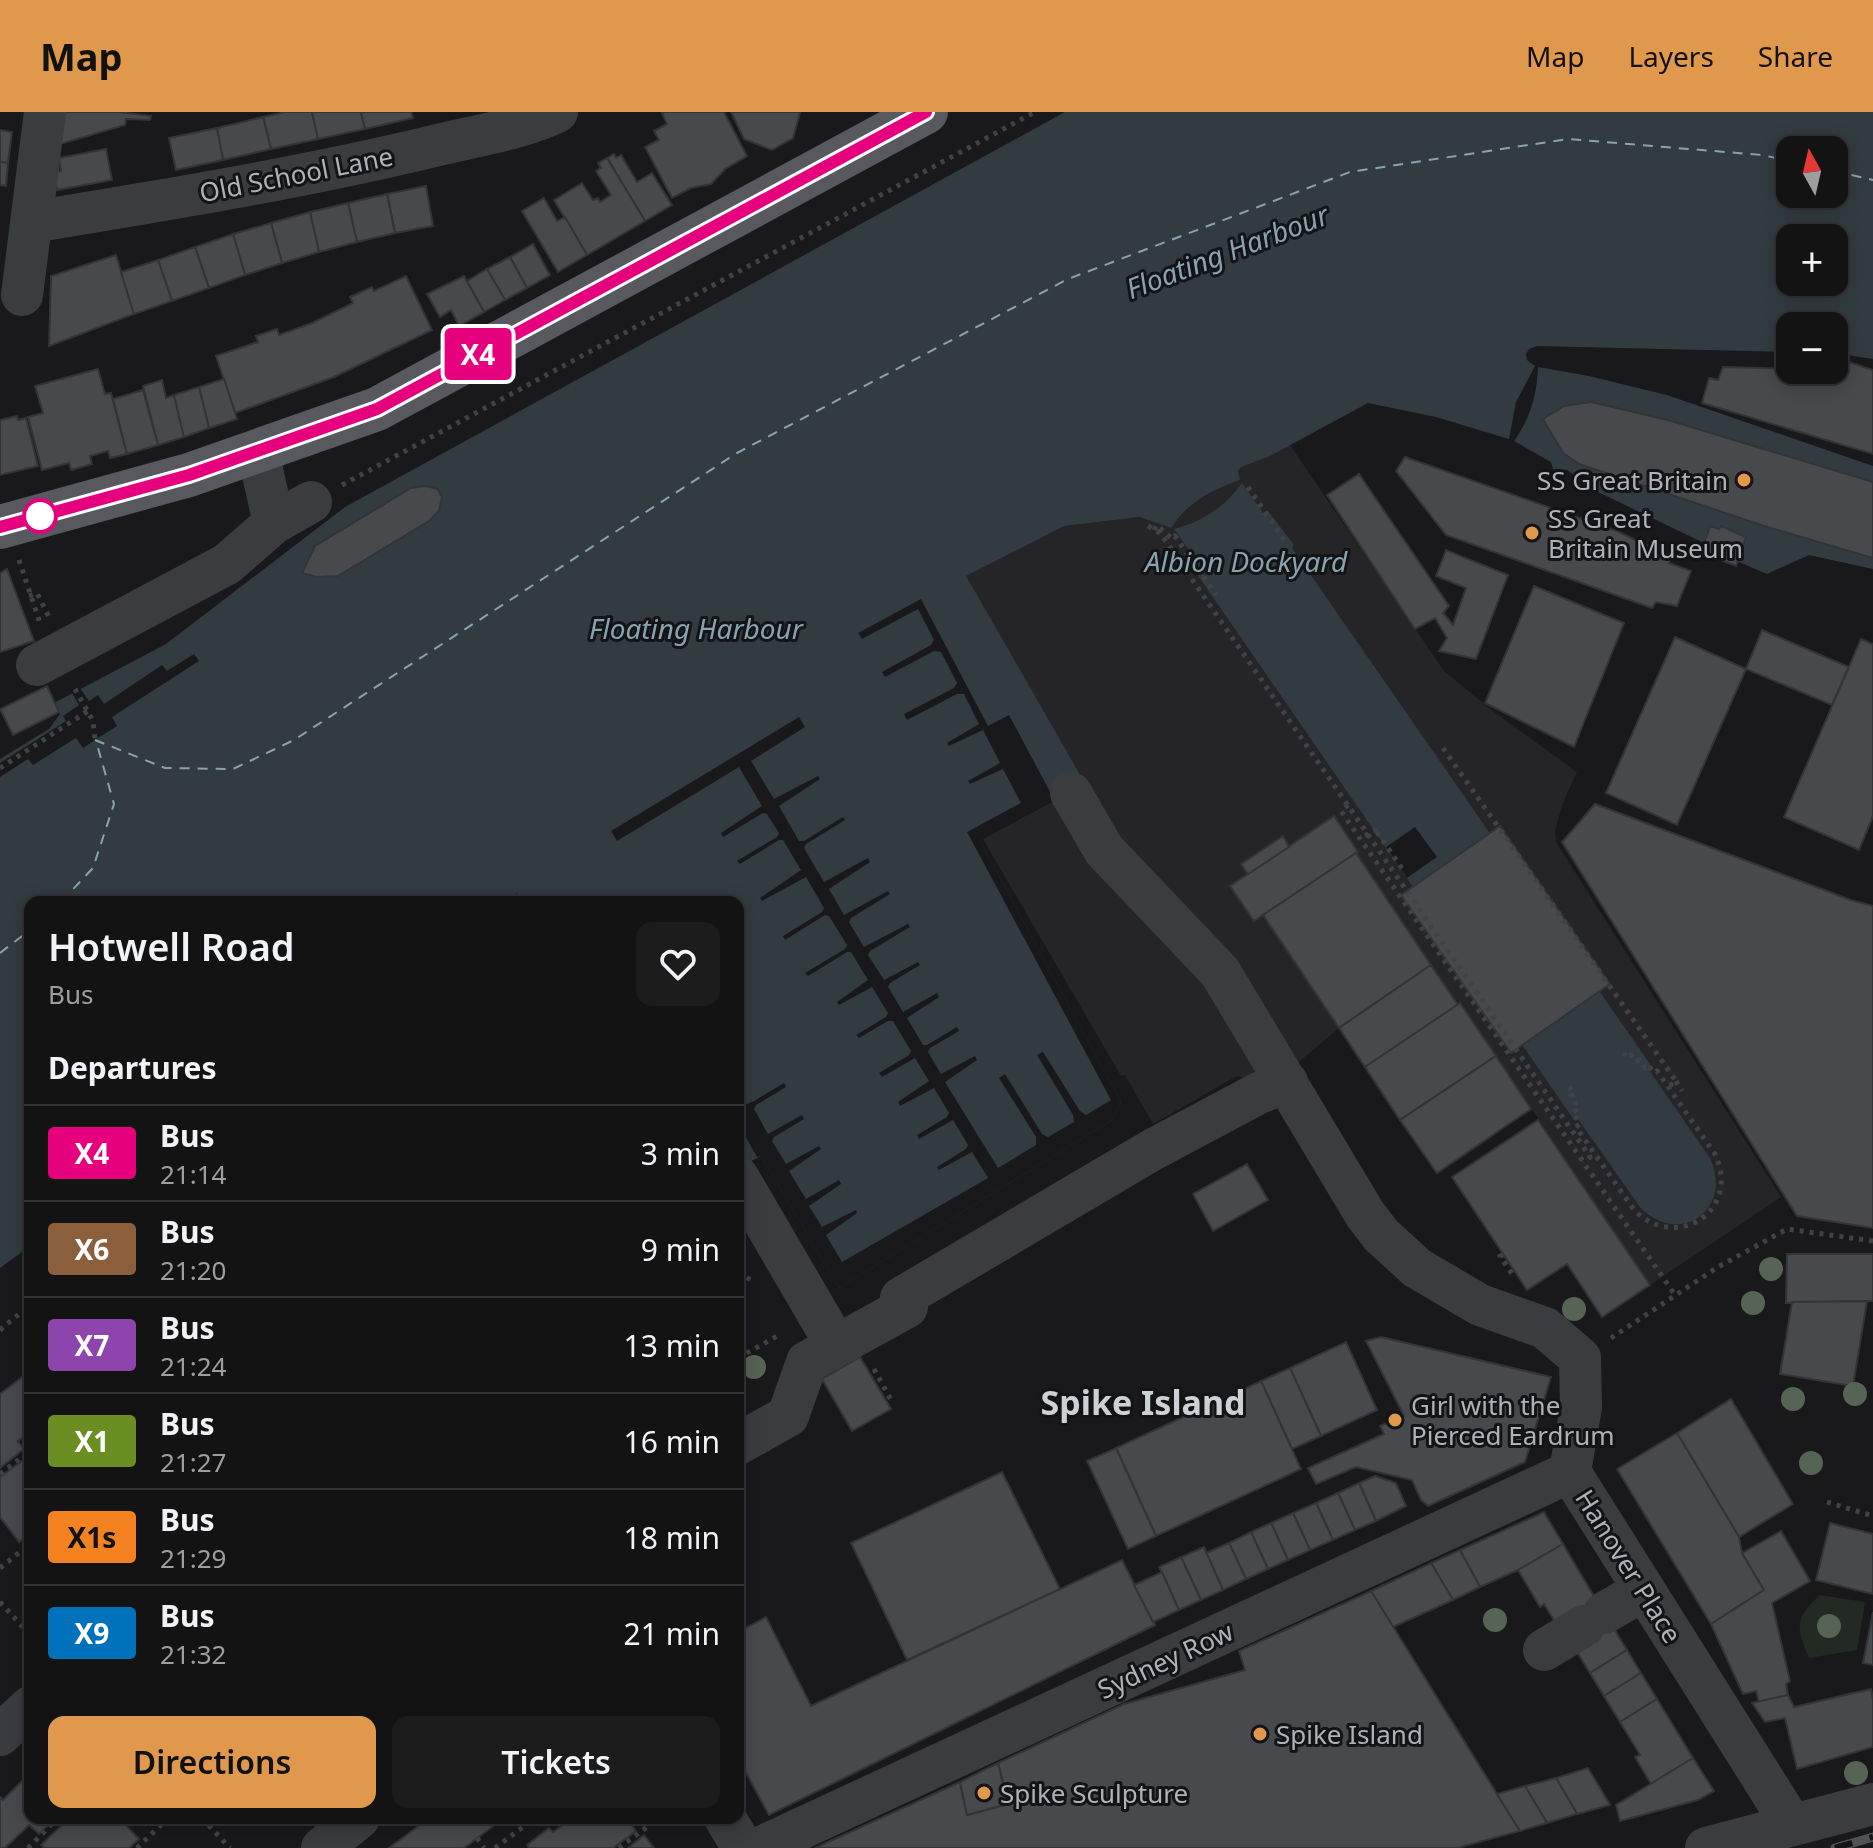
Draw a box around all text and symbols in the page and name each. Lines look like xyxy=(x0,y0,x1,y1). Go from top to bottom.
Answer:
text: Map xyxy=(40,30,123,82)
text: Map xyxy=(1526,37,1584,75)
text: Layers xyxy=(1628,37,1714,75)
text: Share xyxy=(1758,37,1833,75)
north arrow xyxy=(1776,136,1848,208)
map controls xyxy=(1776,136,1848,384)
street label: Old School Lane xyxy=(196,138,396,210)
water label: Floating Harbour xyxy=(1120,194,1335,307)
button: + xyxy=(1776,224,1848,296)
button: − xyxy=(1776,312,1848,384)
line badge: X4 xyxy=(442,328,514,380)
text: X4 xyxy=(461,335,495,373)
place label: SS Great Britain xyxy=(1537,462,1728,498)
marker: SS Great Britain xyxy=(1735,471,1753,489)
unlabelled marker xyxy=(23,499,57,533)
place label: SS Great Britain Museum xyxy=(1548,500,1743,566)
marker: SS Great Britain Museum xyxy=(1523,524,1541,542)
water label: Albion Dockyard xyxy=(1143,542,1348,580)
water label: Floating Harbour xyxy=(589,609,805,647)
text: Hotwell Road xyxy=(48,920,295,972)
button: heart xyxy=(636,922,720,1006)
text: Bus xyxy=(48,976,93,1012)
text: Departures xyxy=(48,1047,217,1088)
text: Bus xyxy=(160,1115,215,1156)
text: 3 min xyxy=(641,1133,720,1174)
text: X4 xyxy=(75,1134,109,1172)
text: 21:14 xyxy=(160,1156,226,1192)
text: Bus xyxy=(160,1211,215,1252)
text: 9 min xyxy=(641,1229,720,1270)
text: X6 xyxy=(75,1230,109,1268)
text: 21:20 xyxy=(160,1252,226,1288)
text: Bus xyxy=(160,1307,215,1348)
text: 13 min xyxy=(624,1325,720,1366)
text: X7 xyxy=(75,1326,109,1364)
text: 21:24 xyxy=(160,1348,226,1384)
district label: Spike Island xyxy=(1041,1379,1246,1425)
place label: Girl with the Pierced Eardrum xyxy=(1411,1387,1615,1453)
text: Bus xyxy=(160,1403,215,1444)
marker: Girl with the Pierced Eardrum xyxy=(1386,1411,1404,1429)
text: 16 min xyxy=(624,1421,720,1462)
text: X1 xyxy=(75,1422,109,1460)
text: 21:27 xyxy=(160,1444,226,1480)
street label: Hanover Place xyxy=(1567,1482,1691,1650)
text: Bus xyxy=(160,1499,215,1540)
text: 18 min xyxy=(624,1517,720,1558)
text: X1s xyxy=(68,1518,116,1556)
text: 21:29 xyxy=(160,1540,226,1576)
text: Bus xyxy=(160,1595,215,1636)
text: 21 min xyxy=(624,1613,720,1654)
street label: Sydney Row xyxy=(1091,1613,1239,1707)
text: X9 xyxy=(75,1614,109,1652)
text: 21:32 xyxy=(160,1636,226,1672)
button: Directions xyxy=(48,1716,376,1808)
button: Tickets xyxy=(392,1716,720,1808)
place label: Spike Island xyxy=(1276,1716,1423,1752)
marker: Spike Island xyxy=(1251,1725,1269,1743)
place label: Spike Sculpture xyxy=(1000,1775,1188,1811)
marker: Spike Sculpture xyxy=(975,1784,993,1802)

